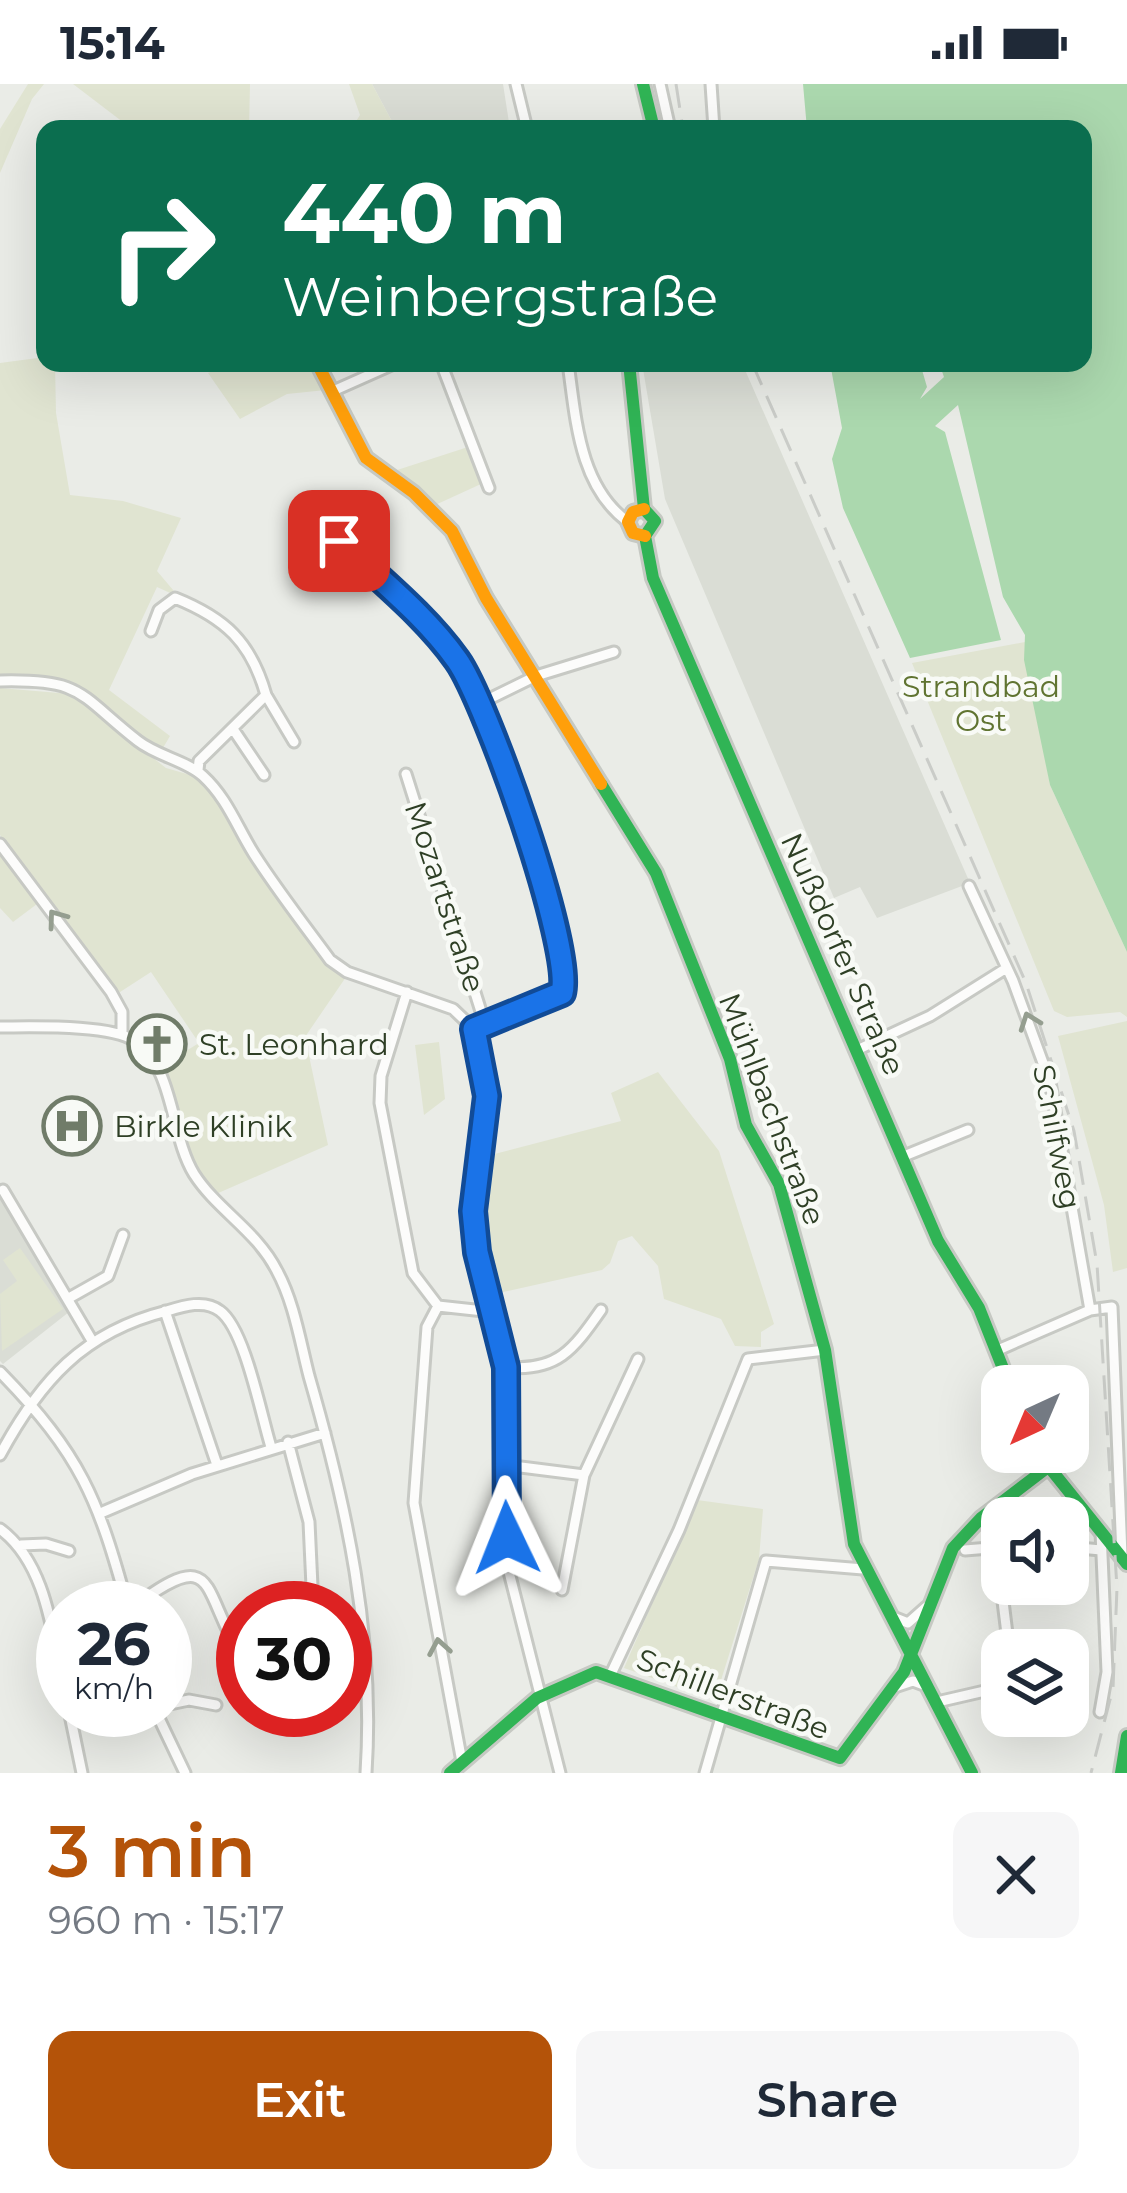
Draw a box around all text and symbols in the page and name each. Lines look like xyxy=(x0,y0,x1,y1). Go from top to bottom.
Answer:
text: 15:14 xyxy=(60,15,165,70)
text: 440 m xyxy=(282,162,567,264)
icon: right xyxy=(84,168,240,324)
text: Weinbergstraße xyxy=(282,264,718,330)
pin xyxy=(288,490,390,592)
icon: arrive xyxy=(306,508,372,574)
park label: Strandbad Ost xyxy=(902,668,1060,739)
street label: Mozartstraße xyxy=(397,797,493,997)
street label: Nußdorfer Straße xyxy=(773,827,913,1081)
one-way arrow xyxy=(49,910,71,931)
street label: Mühlbachstraße xyxy=(711,988,833,1230)
one-way arrow xyxy=(1018,1012,1043,1033)
church icon: St. Leonhard xyxy=(126,1013,188,1075)
place label: St. Leonhard xyxy=(199,1026,389,1063)
street label: Schilfweg xyxy=(1025,1062,1089,1212)
hospital icon: Birkle Klinik xyxy=(41,1095,103,1157)
place label: Birkle Klinik xyxy=(114,1108,292,1145)
north arrow xyxy=(981,1365,1089,1473)
map controls xyxy=(981,1365,1089,1737)
position arrow xyxy=(444,1475,570,1601)
button: sound xyxy=(981,1497,1089,1605)
speed limit sign: 30 xyxy=(216,1581,372,1737)
text: 26 xyxy=(77,1607,151,1680)
button: layers xyxy=(981,1629,1089,1737)
one-way arrow xyxy=(427,1638,453,1658)
street label: Schillerstraße xyxy=(632,1640,834,1748)
text: km/h xyxy=(74,1670,154,1707)
text: 3 min xyxy=(48,1807,256,1895)
button: close xyxy=(953,1812,1079,1938)
text: 960 m · 15:17 xyxy=(48,1896,285,1944)
button: Exit xyxy=(48,2031,552,2169)
button: Share xyxy=(576,2031,1079,2169)

